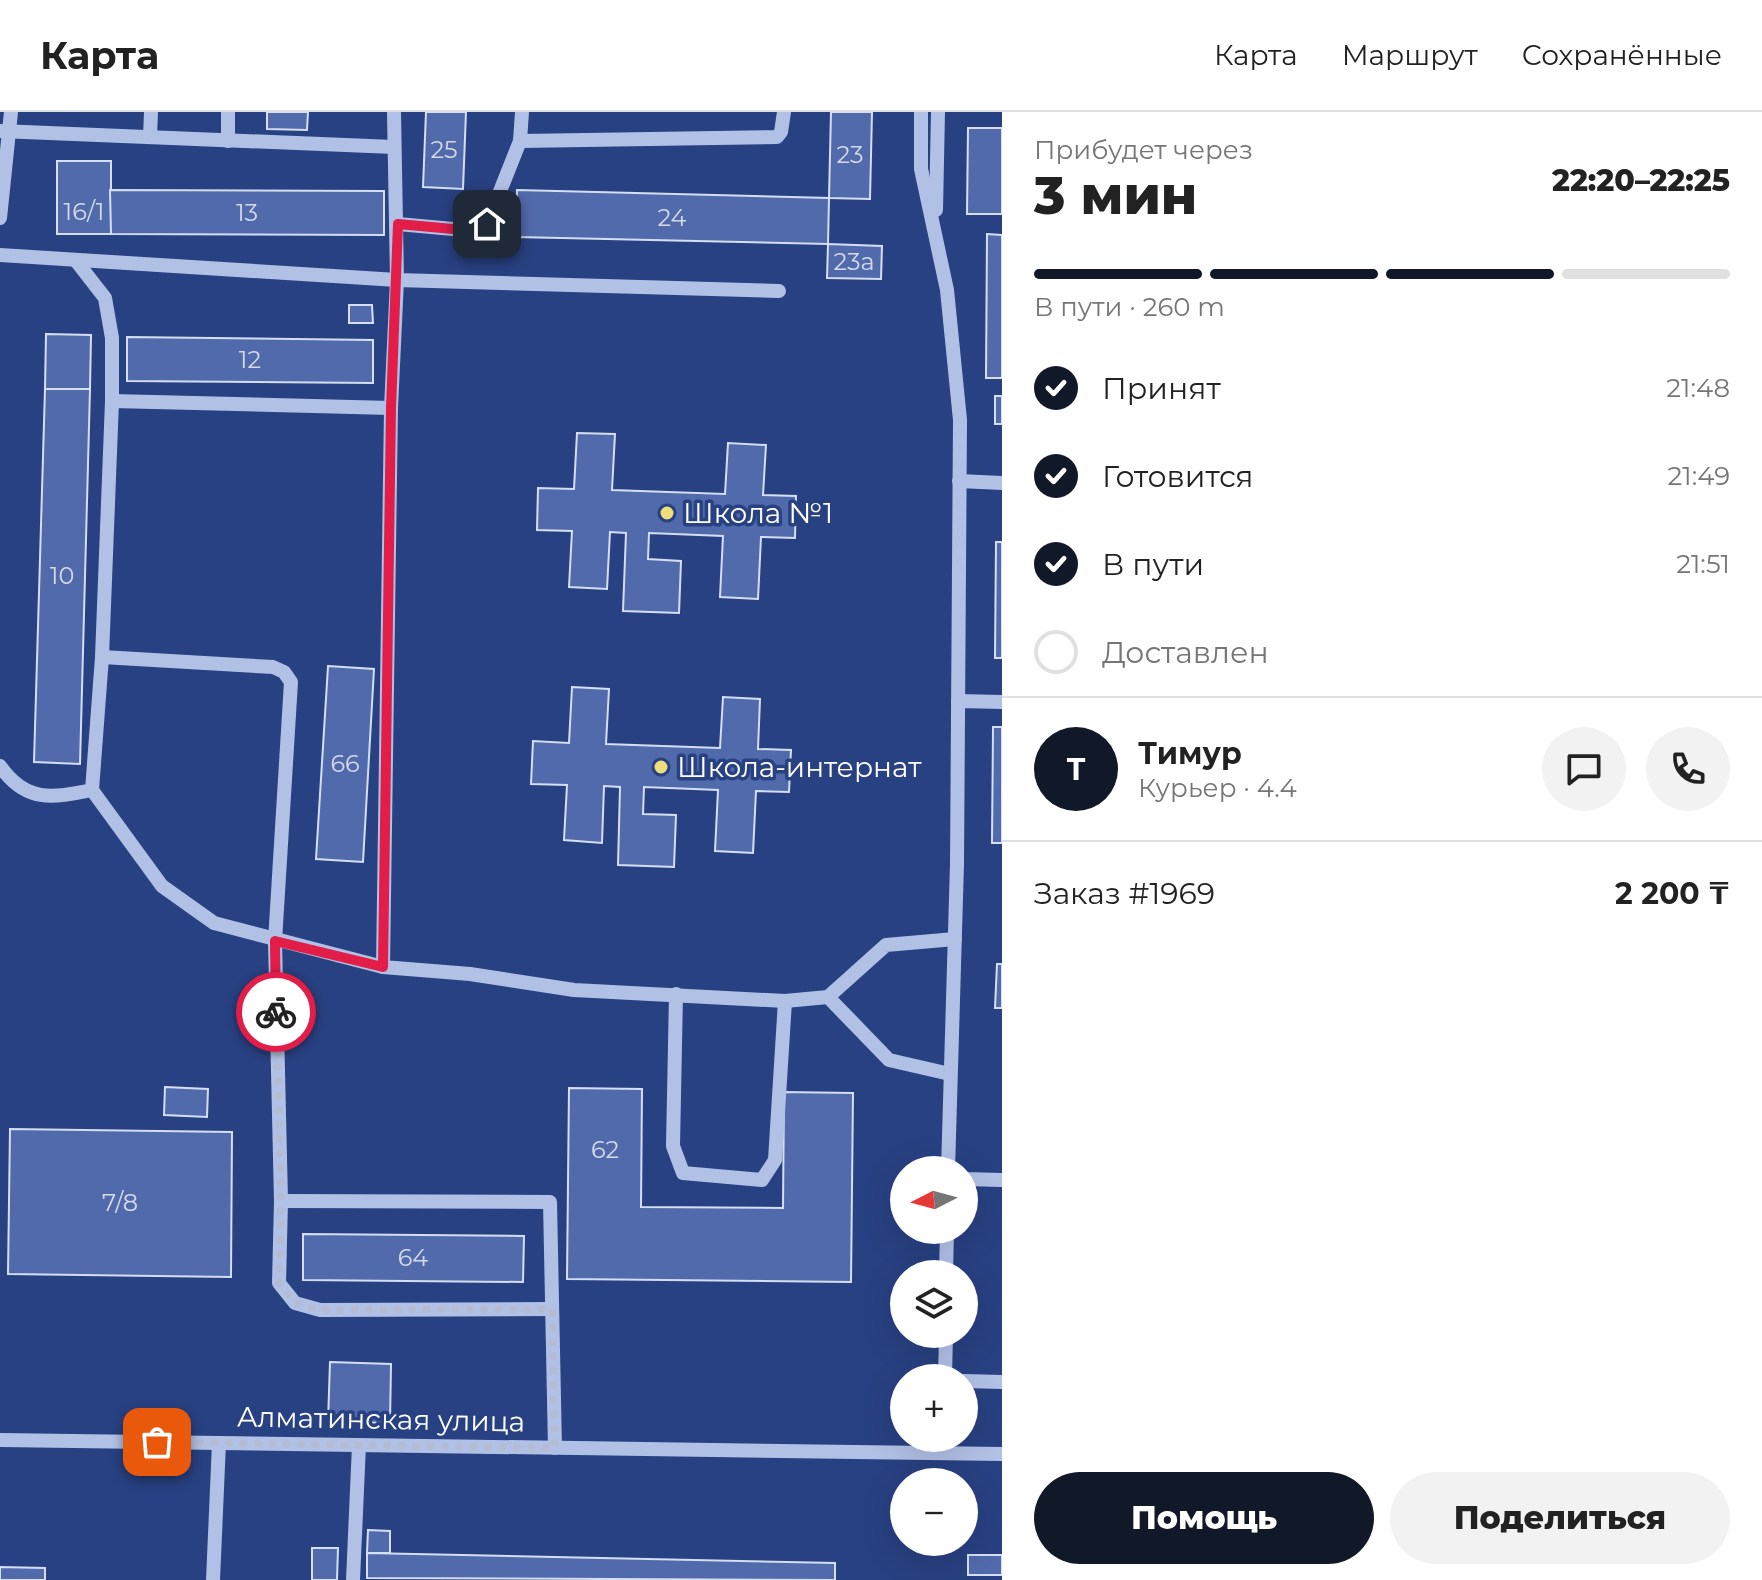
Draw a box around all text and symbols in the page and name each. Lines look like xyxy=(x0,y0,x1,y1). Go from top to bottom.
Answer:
text: Карта xyxy=(40,32,159,79)
text: Карта xyxy=(1214,38,1298,72)
text: Маршрут xyxy=(1342,38,1478,72)
text: Сохранённые xyxy=(1522,38,1722,72)
text: Прибудет через xyxy=(1034,134,1253,166)
house number: 25 xyxy=(430,135,458,164)
house number: 23 xyxy=(836,140,864,169)
text: 22:20–22:25 xyxy=(1552,162,1730,199)
text: 3 мин xyxy=(1034,164,1197,227)
pin xyxy=(453,190,521,258)
house number: 16/1 xyxy=(64,197,104,226)
house number: 13 xyxy=(236,198,258,227)
icon: home xyxy=(465,202,509,246)
house number: 24 xyxy=(658,203,687,232)
house number: 23а xyxy=(833,247,875,276)
text: В пути · 260 m xyxy=(1034,291,1225,323)
house number: 12 xyxy=(239,345,261,374)
icon: check xyxy=(1034,366,1078,410)
text: Принят xyxy=(1102,370,1221,407)
text: 21:48 xyxy=(1666,372,1730,404)
icon: check xyxy=(1034,454,1078,498)
text: Готовится xyxy=(1102,458,1254,495)
text: 21:49 xyxy=(1668,460,1730,492)
place label: Школа №1 xyxy=(683,496,833,530)
marker: Школа №1 xyxy=(658,504,676,522)
icon: check xyxy=(1034,542,1078,586)
text: В пути xyxy=(1102,546,1204,583)
text: 21:51 xyxy=(1676,548,1730,580)
house number: 10 xyxy=(50,561,74,590)
text: Доставлен xyxy=(1102,634,1269,671)
button: chat xyxy=(1542,727,1626,811)
button: phone xyxy=(1646,727,1730,811)
text: Тимур xyxy=(1138,735,1242,772)
house number: 66 xyxy=(330,749,360,778)
place label: Школа-интернат xyxy=(677,750,922,784)
text: Т xyxy=(1066,751,1086,788)
marker: Школа-интернат xyxy=(652,758,670,776)
text: Курьер · 4.4 xyxy=(1138,772,1297,804)
text: Заказ #1969 xyxy=(1034,875,1215,912)
text: 2 200 ₸ xyxy=(1615,875,1730,912)
courier xyxy=(236,972,316,1052)
icon: bike xyxy=(254,990,298,1034)
house number: 62 xyxy=(591,1135,619,1164)
north arrow xyxy=(890,1156,978,1244)
map controls xyxy=(890,1156,978,1556)
house number: 7/8 xyxy=(102,1188,138,1217)
house number: 64 xyxy=(398,1243,428,1272)
button: layers xyxy=(890,1260,978,1348)
button: + xyxy=(890,1364,978,1452)
street label: Алматинская улица xyxy=(237,1399,525,1439)
pin xyxy=(123,1408,191,1476)
icon: bag xyxy=(135,1420,179,1464)
button: − xyxy=(890,1468,978,1556)
button: Помощь xyxy=(1034,1472,1374,1564)
button: Поделиться xyxy=(1390,1472,1730,1564)

